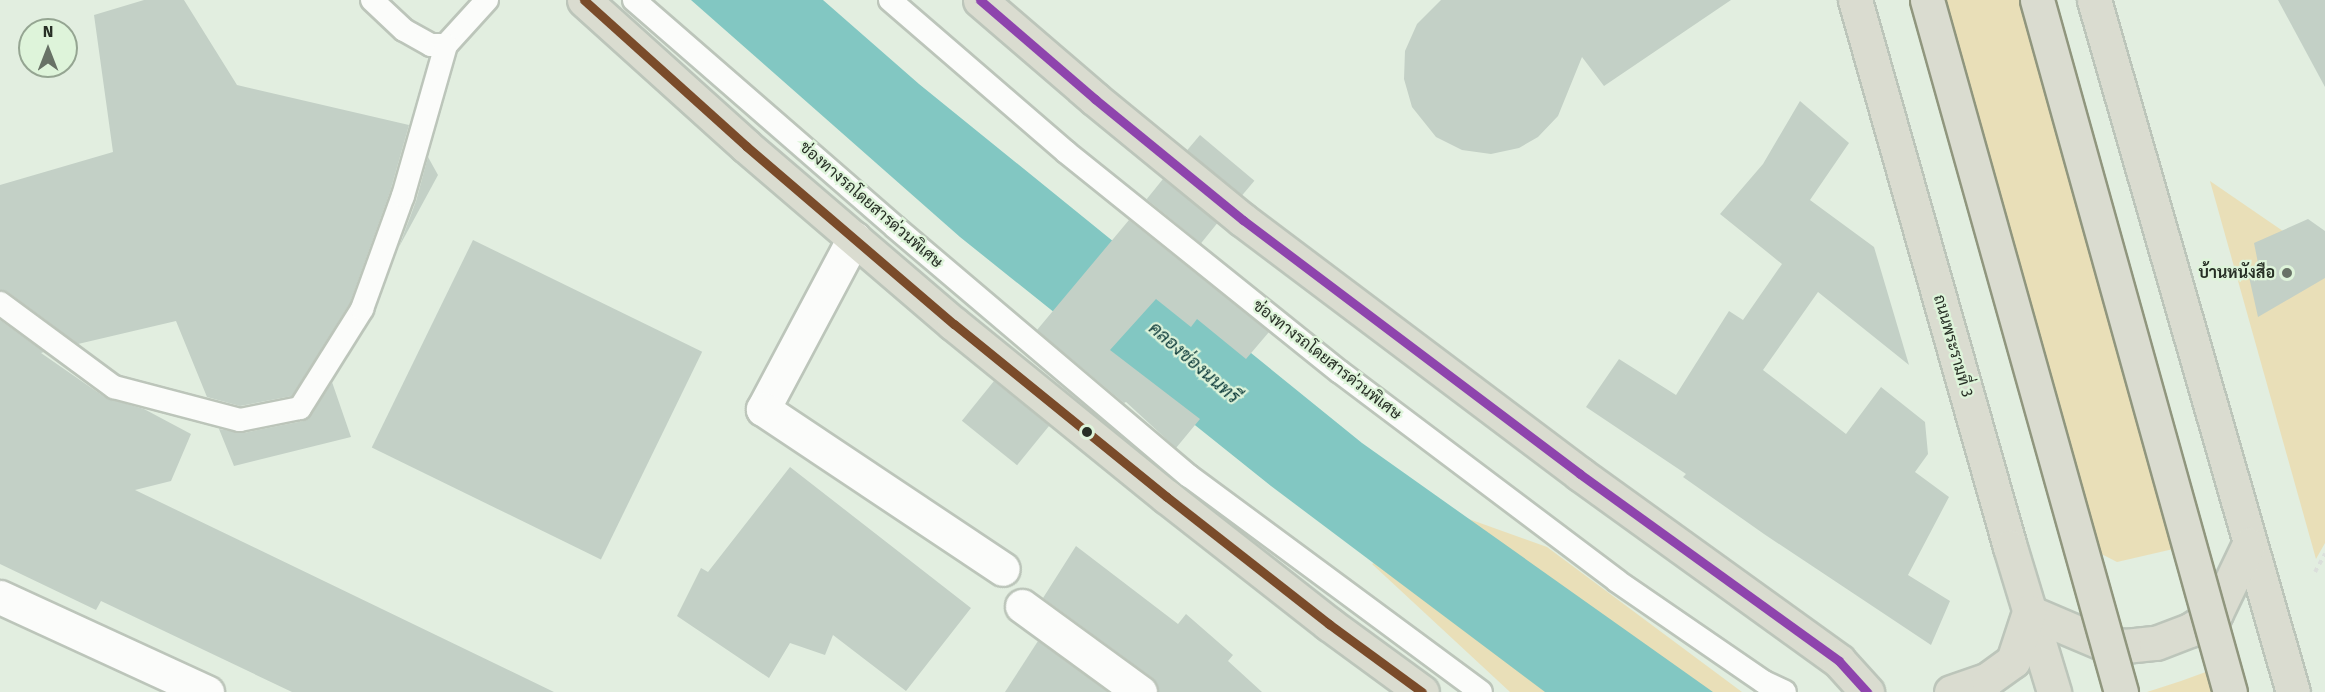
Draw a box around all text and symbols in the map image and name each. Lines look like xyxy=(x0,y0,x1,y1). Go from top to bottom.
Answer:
north arrow xyxy=(18,18,78,78)
text: N xyxy=(43,22,53,41)
street label: ช่องทางรถโดยสารด่วนพิเศษ xyxy=(796,138,946,272)
place label: บ้านหนังสือ xyxy=(2198,263,2275,283)
marker: บ้านหนังสือ xyxy=(2280,266,2294,280)
street label: ถนนพระรามที่ 3 xyxy=(1929,293,1977,399)
street label: ช่องทางรถโดยสารด่วนพิเศษ xyxy=(1249,296,1405,424)
water label: คลองช่องนนทรี xyxy=(1144,318,1244,408)
unlabelled marker xyxy=(1081,426,1093,438)

